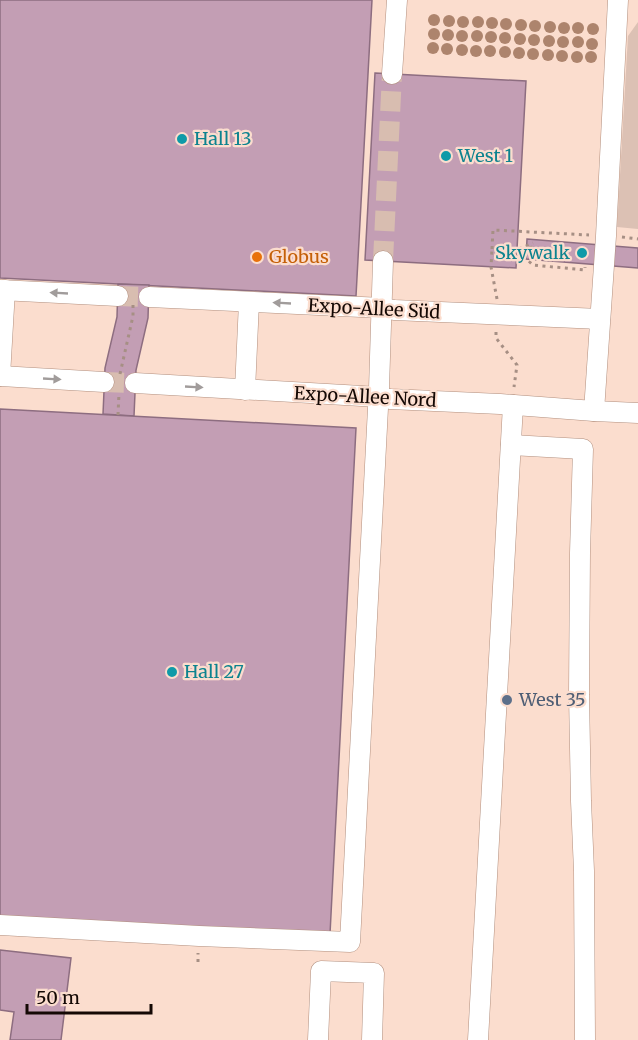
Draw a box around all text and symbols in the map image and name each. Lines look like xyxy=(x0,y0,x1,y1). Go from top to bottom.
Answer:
place label: Hall 13 xyxy=(194,127,251,150)
marker: Hall 13 xyxy=(175,132,189,146)
place label: West 1 xyxy=(457,144,513,167)
marker: West 1 xyxy=(439,149,453,163)
place label: Skywalk xyxy=(495,241,571,264)
place label: Globus xyxy=(269,245,329,268)
marker: Skywalk xyxy=(575,246,589,260)
marker: Globus xyxy=(250,250,264,264)
one-way arrow xyxy=(50,288,69,297)
street label: Expo-Allee Süd xyxy=(307,294,441,323)
one-way arrow xyxy=(273,299,292,308)
one-way arrow xyxy=(43,374,62,383)
street label: Expo-Allee Nord xyxy=(293,381,437,412)
one-way arrow xyxy=(184,382,203,391)
place label: Hall 27 xyxy=(184,660,244,683)
marker: Hall 27 xyxy=(165,665,179,679)
place label: West 35 xyxy=(518,688,586,711)
marker: West 35 xyxy=(500,693,514,707)
scale bar xyxy=(27,977,152,1015)
text: 50 m xyxy=(36,986,80,1009)

